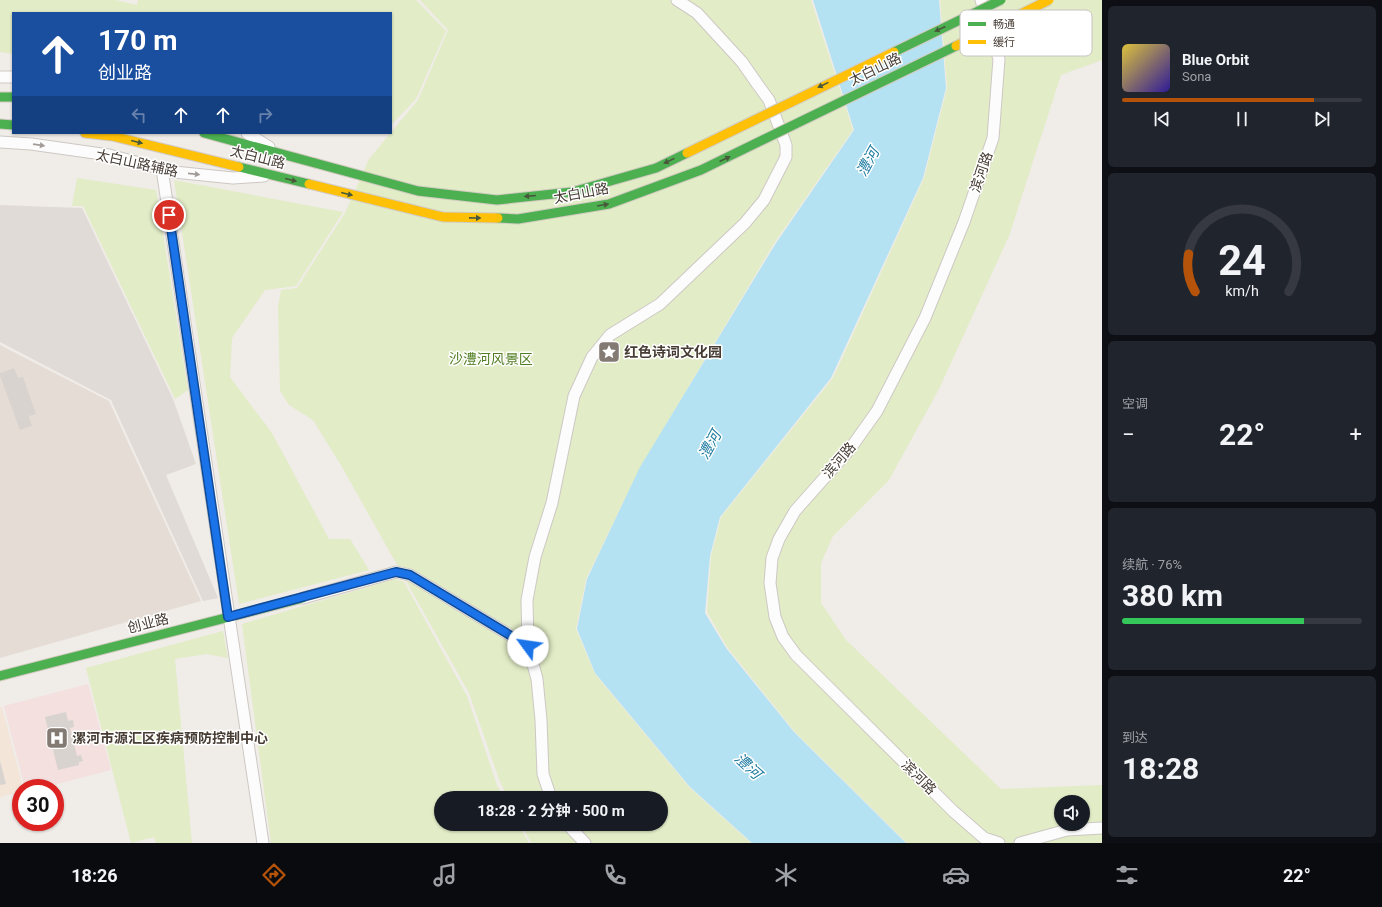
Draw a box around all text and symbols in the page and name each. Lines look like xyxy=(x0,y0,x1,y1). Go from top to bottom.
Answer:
legend xyxy=(960,10,1092,56)
text: 畅通 xyxy=(993,18,1015,31)
text: 170 m xyxy=(98,24,177,57)
one-way arrow xyxy=(935,26,946,32)
icon: ahead xyxy=(32,28,84,80)
text: 缓行 xyxy=(993,36,1015,49)
street label: 太白山路 xyxy=(846,50,904,88)
text: Blue Orbit xyxy=(1182,51,1249,69)
text: 创业路 xyxy=(98,62,152,83)
text: Sona xyxy=(1182,69,1211,84)
one-way arrow xyxy=(818,82,829,89)
icon: left xyxy=(128,104,150,126)
icon: ahead xyxy=(170,104,192,126)
icon: ahead xyxy=(212,104,234,126)
icon: right xyxy=(254,104,276,126)
icon: previous xyxy=(1151,108,1173,130)
icon: pause xyxy=(1231,108,1253,130)
icon: next xyxy=(1311,108,1333,130)
one-way arrow xyxy=(131,139,143,145)
one-way arrow xyxy=(33,142,45,148)
street label: 太白山路 xyxy=(229,142,287,172)
water label: 澧河 xyxy=(853,142,885,179)
street label: 太白山路辅路 xyxy=(94,146,180,180)
street label: 滨河路 xyxy=(967,150,995,194)
one-way arrow xyxy=(719,156,730,162)
one-way arrow xyxy=(663,158,675,164)
one-way arrow xyxy=(188,171,200,177)
one-way arrow xyxy=(284,177,297,183)
street label: 太白山路 xyxy=(552,180,610,206)
one-way arrow xyxy=(341,191,354,197)
one-way arrow xyxy=(524,193,536,200)
pin xyxy=(152,198,186,232)
one-way arrow xyxy=(597,201,609,207)
icon: arrive xyxy=(158,204,180,226)
one-way arrow xyxy=(469,215,482,221)
text: 24 xyxy=(1218,236,1266,285)
text: km/h xyxy=(1225,283,1259,299)
place icon: 红色诗词文化园 xyxy=(596,339,622,365)
place label: 红色诗词文化园 xyxy=(624,344,722,360)
park label: 沙澧河风景区 xyxy=(449,351,533,367)
text: 空调 xyxy=(1122,396,1148,411)
text: 22° xyxy=(1219,417,1265,452)
text: − xyxy=(1122,422,1135,447)
text: + xyxy=(1350,422,1362,447)
water label: 澧河 xyxy=(695,425,727,462)
street label: 滨河路 xyxy=(819,439,859,481)
text: 续航 · 76% xyxy=(1122,557,1182,572)
text: 380 km xyxy=(1122,578,1223,613)
street label: 创业路 xyxy=(126,610,170,636)
position arrow xyxy=(507,625,549,667)
hospital icon: 漯河市源汇区疾病预防控制中心 xyxy=(44,725,70,751)
place label: 漯河市源汇区疾病预防控制中心 xyxy=(72,730,268,746)
text: 到达 xyxy=(1122,730,1148,745)
water label: 澧河 xyxy=(731,749,767,785)
text: 18:28 xyxy=(1122,751,1199,786)
street label: 滨河路 xyxy=(898,756,940,798)
speed limit sign: 30 xyxy=(12,779,64,831)
map controls xyxy=(1054,795,1090,831)
button: sound xyxy=(1054,795,1090,831)
text: 18:28 · 2 分钟 · 500 m xyxy=(477,802,625,820)
icon: directions xyxy=(260,861,288,889)
icon: music xyxy=(431,861,459,889)
icon: phone xyxy=(601,861,629,889)
icon: climate xyxy=(772,861,800,889)
icon: car xyxy=(942,861,970,889)
icon: filters xyxy=(1113,861,1141,889)
text: 18:26 xyxy=(71,865,118,886)
text: 22° xyxy=(1283,865,1311,886)

